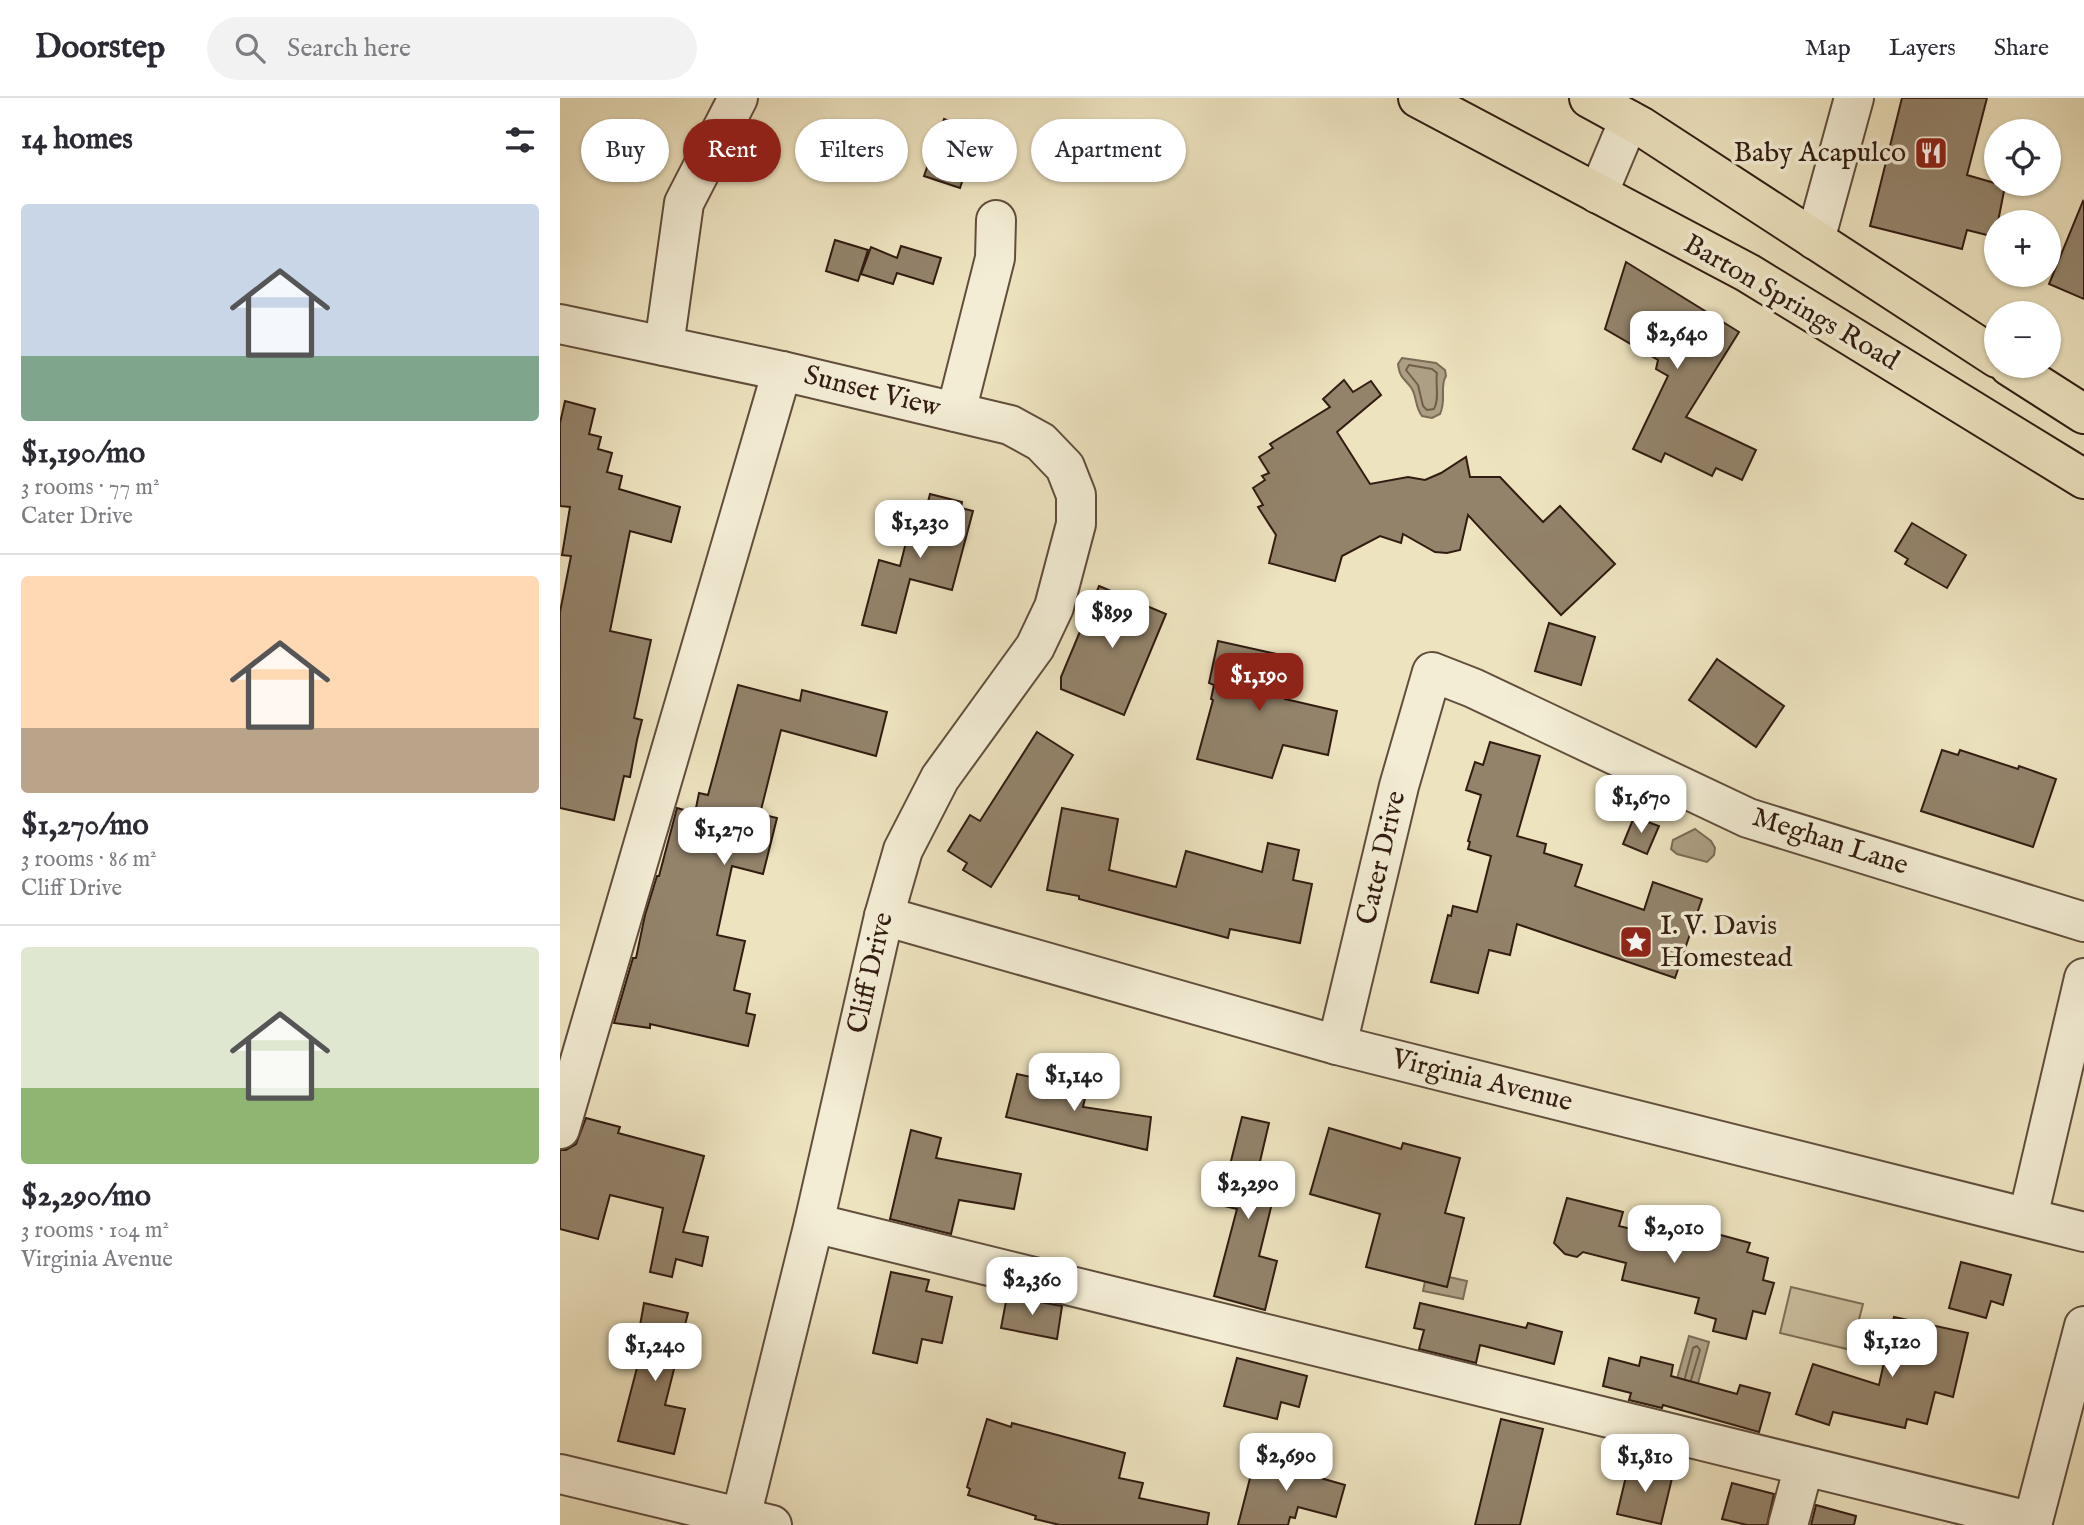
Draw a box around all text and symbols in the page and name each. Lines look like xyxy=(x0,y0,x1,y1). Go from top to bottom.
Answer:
search box xyxy=(207,17,697,80)
text: Doorstep xyxy=(35,27,165,69)
icon: search xyxy=(231,29,269,67)
text: Search here xyxy=(287,32,411,65)
text: Map xyxy=(1805,33,1851,64)
text: Layers xyxy=(1889,33,1956,64)
text: Share xyxy=(1994,33,2049,64)
chip: Buy xyxy=(581,119,669,182)
chip: Rent xyxy=(683,119,781,182)
chip: Filters xyxy=(795,119,908,182)
chip: New xyxy=(922,119,1017,182)
chip: Apartment xyxy=(1031,119,1186,182)
map controls xyxy=(1984,119,2061,378)
button: locate xyxy=(1984,119,2061,196)
text: 14 homes xyxy=(21,121,133,159)
icon: filters xyxy=(501,121,539,159)
restaurant icon: Baby Acapulco xyxy=(1912,134,1950,172)
place label: Baby Acapulco xyxy=(1734,136,1906,171)
button: + xyxy=(1984,210,2061,287)
street label: Barton Springs Road xyxy=(1677,227,1905,379)
icon: home xyxy=(217,250,343,376)
button: − xyxy=(1984,301,2061,378)
pin: $2,640 xyxy=(1620,312,1734,371)
text: $2,640 xyxy=(1646,319,1708,348)
street label: Sunset View xyxy=(800,358,944,426)
text: $1,190/mo xyxy=(21,435,145,473)
text: 3 rooms · 77 m² xyxy=(21,473,160,502)
pin: $1,230 xyxy=(863,500,977,560)
text: Cater Drive xyxy=(21,502,133,531)
text: $1,230 xyxy=(891,508,949,537)
pin: $899 xyxy=(1071,590,1153,650)
text: $899 xyxy=(1091,598,1133,627)
icon: home xyxy=(217,622,343,748)
pin: $1,190 xyxy=(1202,654,1316,713)
text: $1,190 xyxy=(1230,661,1288,690)
pin: $1,670 xyxy=(1584,776,1698,835)
text: $1,670 xyxy=(1611,783,1671,812)
street label: Cater Drive xyxy=(1350,788,1414,928)
street label: Meghan Lane xyxy=(1748,800,1913,884)
text: $1,270/mo xyxy=(21,807,149,845)
pin: $1,270 xyxy=(667,808,781,867)
text: $1,270 xyxy=(694,815,754,844)
text: 3 rooms · 86 m² xyxy=(21,845,157,874)
text: Cliff Drive xyxy=(21,874,122,903)
street label: Cliff Drive xyxy=(840,909,902,1037)
place label: I. V. Davis Homestead xyxy=(1660,909,1792,976)
place icon: I. V. Davis Homestead xyxy=(1617,923,1655,961)
icon: home xyxy=(217,993,343,1119)
street label: Virginia Avenue xyxy=(1387,1041,1576,1120)
pin: $1,140 xyxy=(1017,1054,1131,1113)
text: $1,140 xyxy=(1045,1061,1103,1090)
pin: $2,290 xyxy=(1191,1162,1305,1221)
text: $2,290 xyxy=(1217,1169,1279,1198)
text: $2,290/mo xyxy=(21,1178,151,1216)
pin: $2,010 xyxy=(1617,1206,1731,1265)
text: $2,010 xyxy=(1644,1213,1704,1242)
text: 3 rooms · 104 m² xyxy=(21,1216,169,1245)
text: Virginia Avenue xyxy=(21,1245,173,1274)
pin: $2,360 xyxy=(975,1258,1089,1317)
text: $2,360 xyxy=(1002,1265,1062,1294)
pin: $1,120 xyxy=(1835,1320,1949,1379)
pin: $1,240 xyxy=(598,1324,712,1383)
text: $1,120 xyxy=(1863,1327,1921,1356)
text: $1,240 xyxy=(625,1331,685,1360)
pin: $2,690 xyxy=(1229,1434,1343,1493)
pin: $1,810 xyxy=(1588,1434,1702,1494)
text: $2,690 xyxy=(1256,1441,1316,1470)
text: $1,810 xyxy=(1617,1442,1673,1471)

